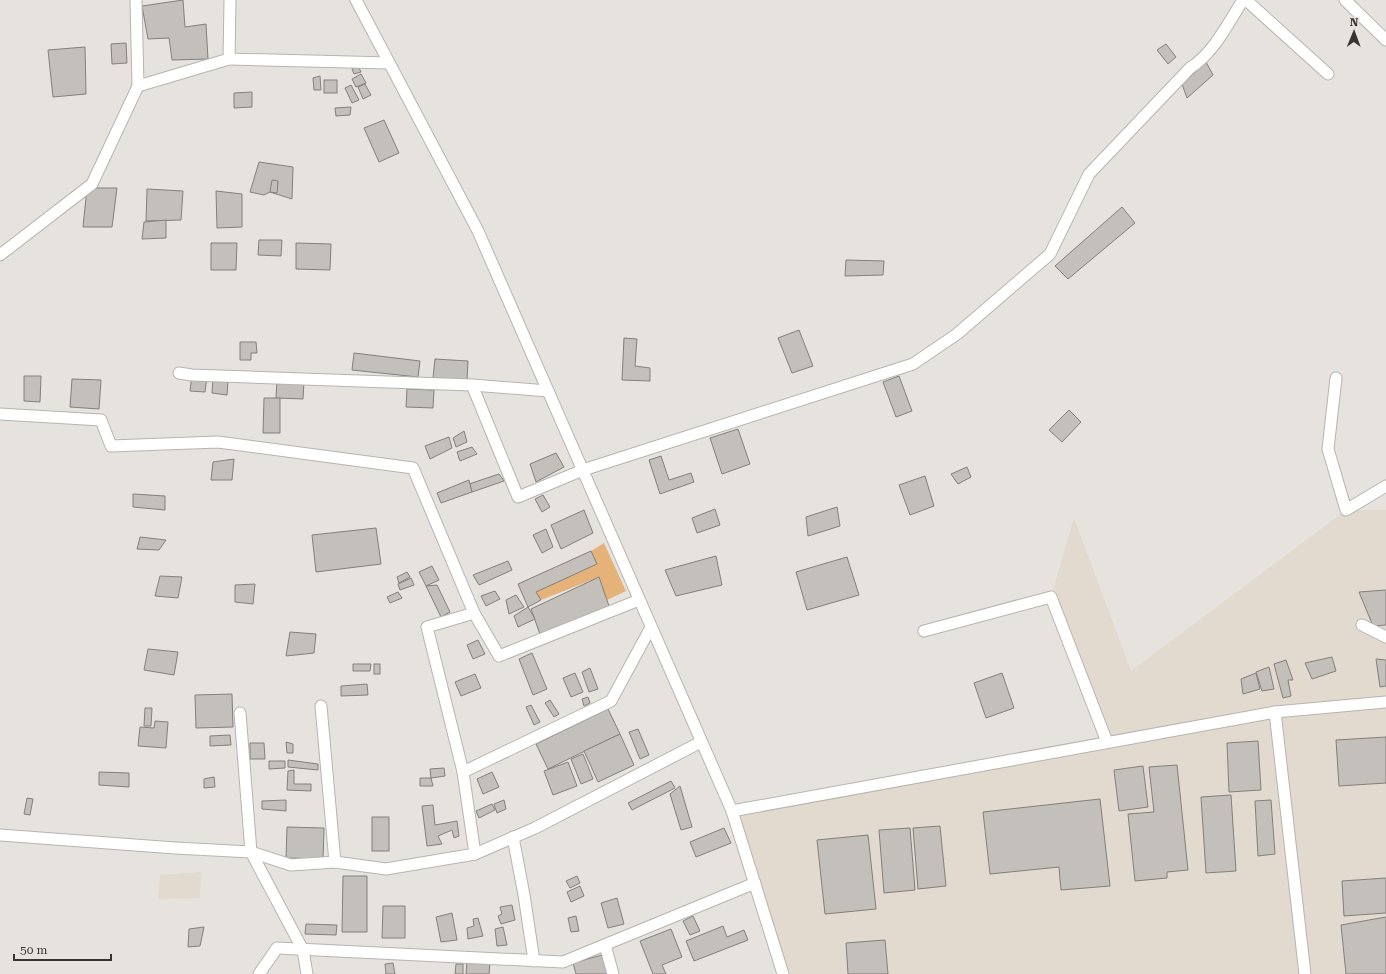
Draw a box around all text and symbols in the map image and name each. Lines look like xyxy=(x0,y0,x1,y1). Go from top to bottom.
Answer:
north arrow xyxy=(1334,12,1374,52)
text: N xyxy=(1350,16,1359,29)
scale bar xyxy=(14,936,111,962)
text: 50 m xyxy=(20,943,47,957)

